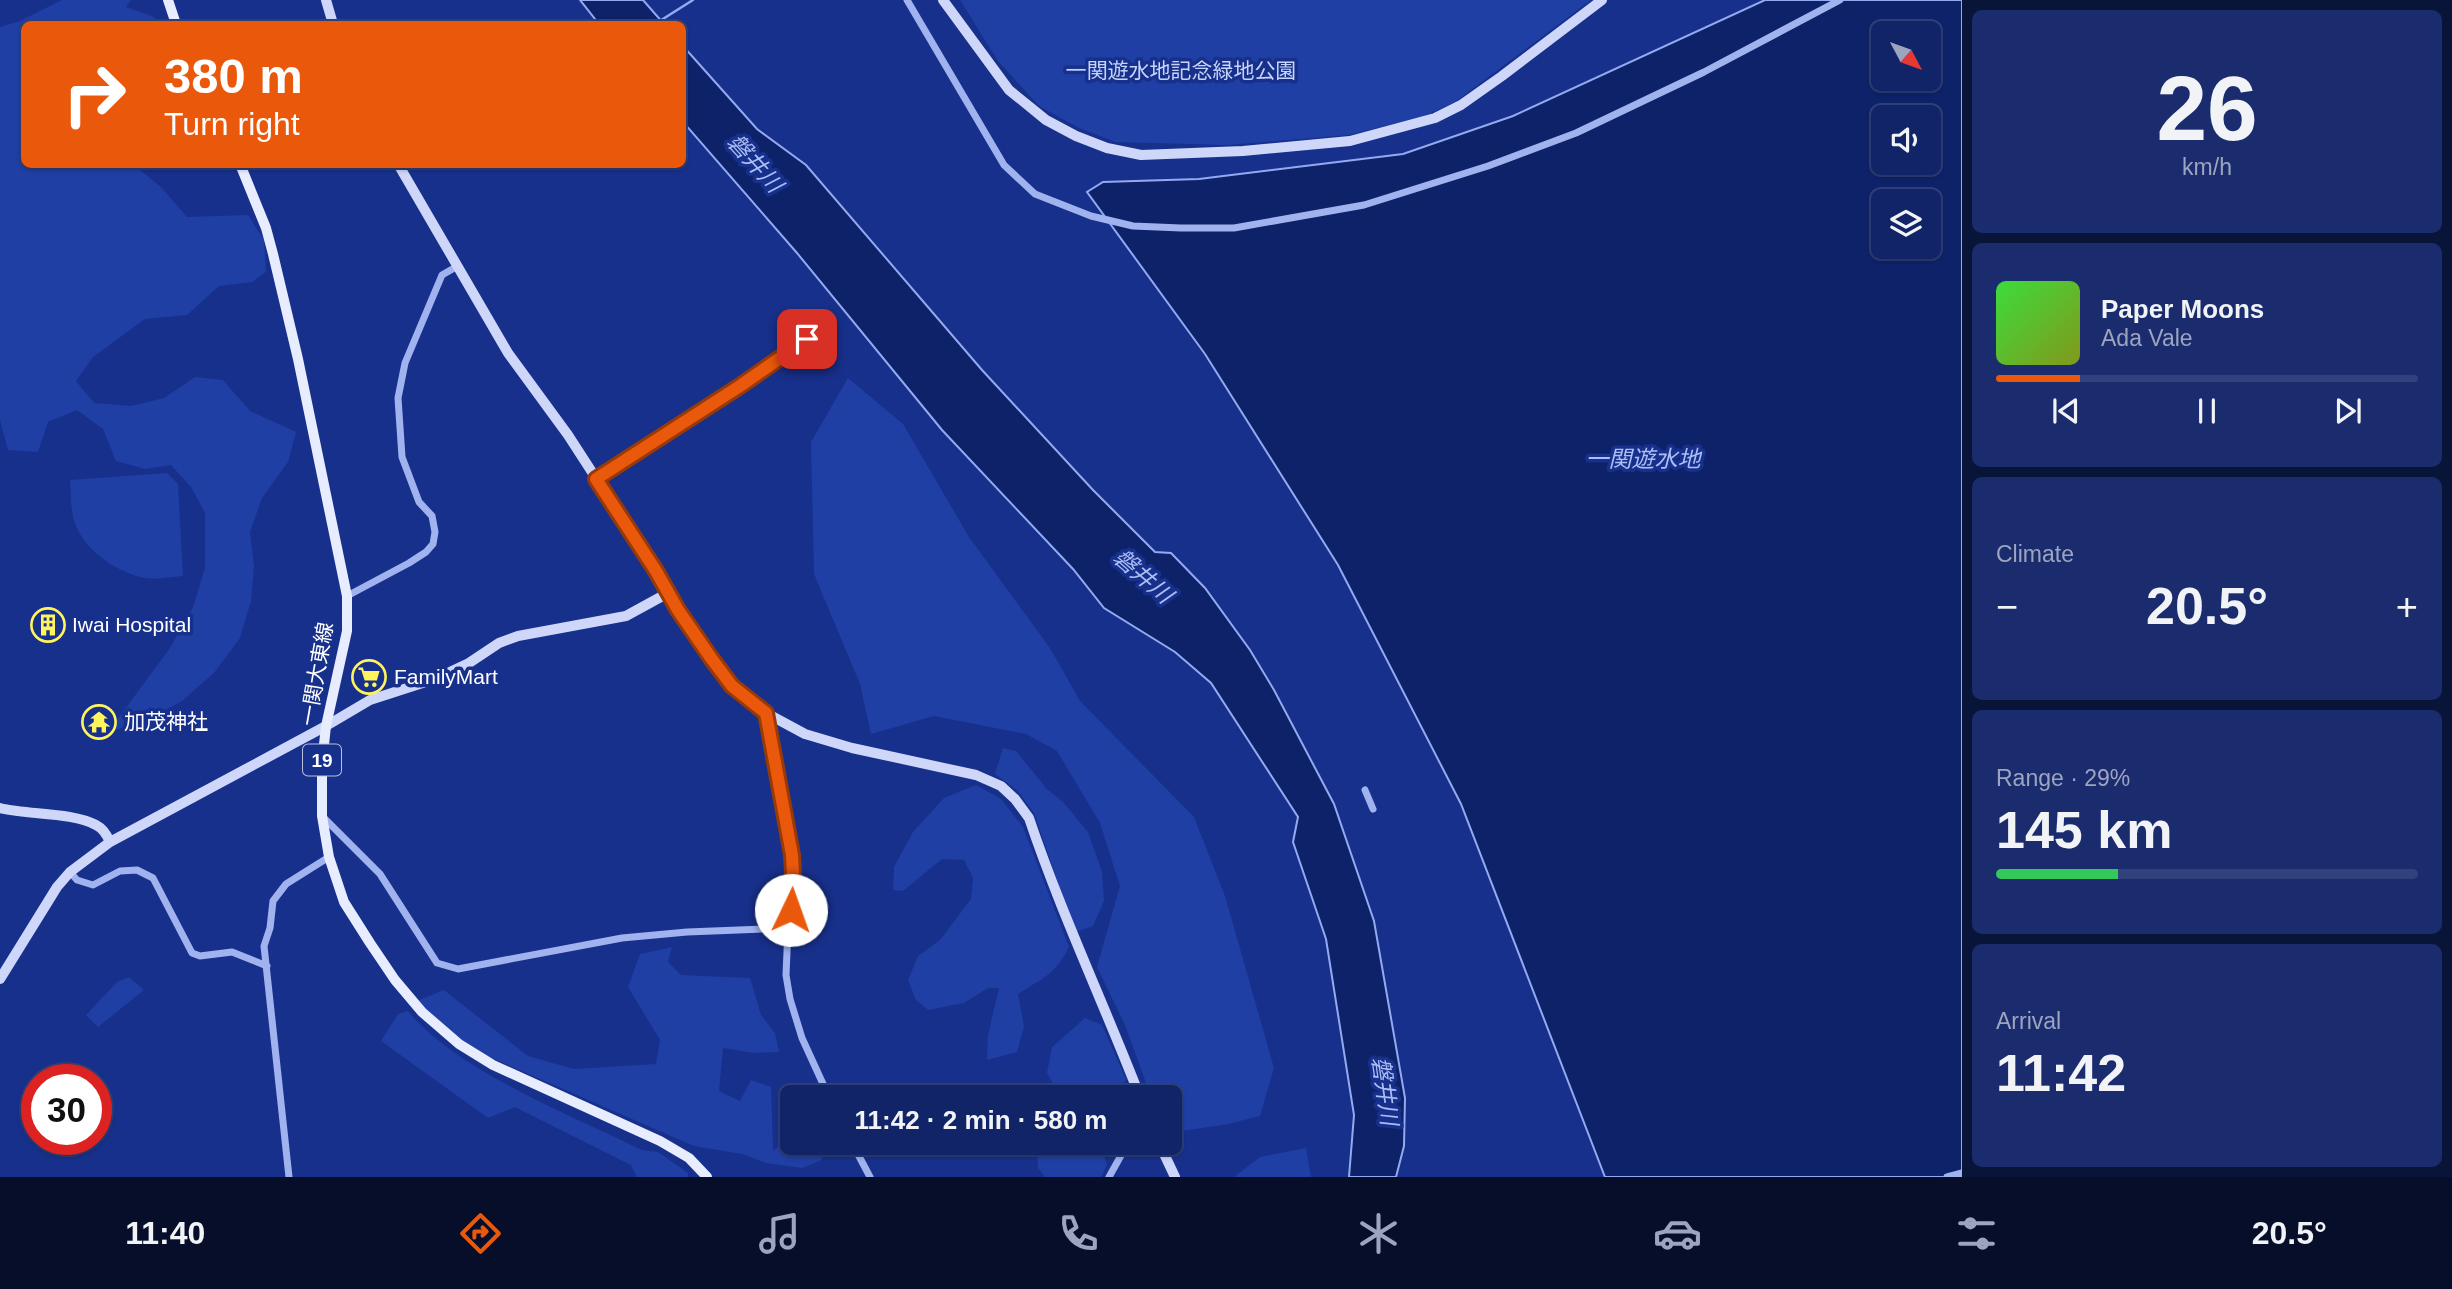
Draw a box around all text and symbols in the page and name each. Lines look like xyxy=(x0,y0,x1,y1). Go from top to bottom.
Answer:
north arrow xyxy=(1871,21,1941,91)
map controls xyxy=(1871,21,1941,259)
icon: right xyxy=(49,49,140,140)
text: 380 m xyxy=(164,49,303,103)
text: 26 xyxy=(2156,58,2258,159)
park label: 一関遊水地記念緑地公園 xyxy=(1066,59,1297,82)
button: sound xyxy=(1871,105,1941,175)
text: Turn right xyxy=(164,106,300,142)
water label: 磐井川 xyxy=(722,129,790,200)
text: km/h xyxy=(2182,154,2232,180)
button: layers xyxy=(1871,189,1941,259)
text: Paper Moons xyxy=(2101,294,2264,324)
pin xyxy=(777,309,837,369)
icon: arrive xyxy=(788,320,826,358)
text: Ada Vale xyxy=(2101,325,2193,351)
icon: previous xyxy=(2047,392,2085,430)
icon: pause xyxy=(2188,392,2226,430)
icon: next xyxy=(2329,392,2367,430)
water label: 一関遊水地 xyxy=(1586,446,1703,472)
text: Climate xyxy=(1996,541,2074,567)
water label: 磐井川 xyxy=(1108,544,1180,610)
text: 20.5° xyxy=(2146,577,2268,635)
text: − xyxy=(1996,586,2018,628)
text: + xyxy=(2396,586,2418,628)
building icon: Iwai Hospital xyxy=(29,606,67,644)
place label: Iwai Hospital xyxy=(72,613,191,636)
street label: 一関大東線 xyxy=(296,620,337,728)
supermarket icon: FamilyMart xyxy=(350,658,388,696)
place label: FamilyMart xyxy=(394,665,498,688)
temple icon: 加茂神社 xyxy=(80,703,118,741)
place label: 加茂神社 xyxy=(124,710,208,733)
road number: 19 xyxy=(303,744,341,776)
text: Range · 29% xyxy=(1996,765,2130,791)
text: 145 km xyxy=(1996,801,2172,859)
position arrow xyxy=(754,873,828,947)
text: Arrival xyxy=(1996,1008,2061,1034)
text: 11:42 xyxy=(1996,1044,2126,1102)
water label: 磐井川 xyxy=(1367,1055,1403,1130)
speed limit sign: 30 xyxy=(21,1064,112,1155)
text: 11:42 · 2 min · 580 m xyxy=(855,1105,1107,1135)
icon: directions xyxy=(456,1209,505,1258)
icon: music xyxy=(755,1209,804,1258)
icon: phone xyxy=(1054,1209,1103,1258)
icon: climate xyxy=(1354,1209,1403,1258)
icon: car xyxy=(1653,1209,1702,1258)
icon: filters xyxy=(1952,1209,2001,1258)
text: 11:40 xyxy=(125,1215,205,1251)
text: 20.5° xyxy=(2252,1215,2327,1251)

